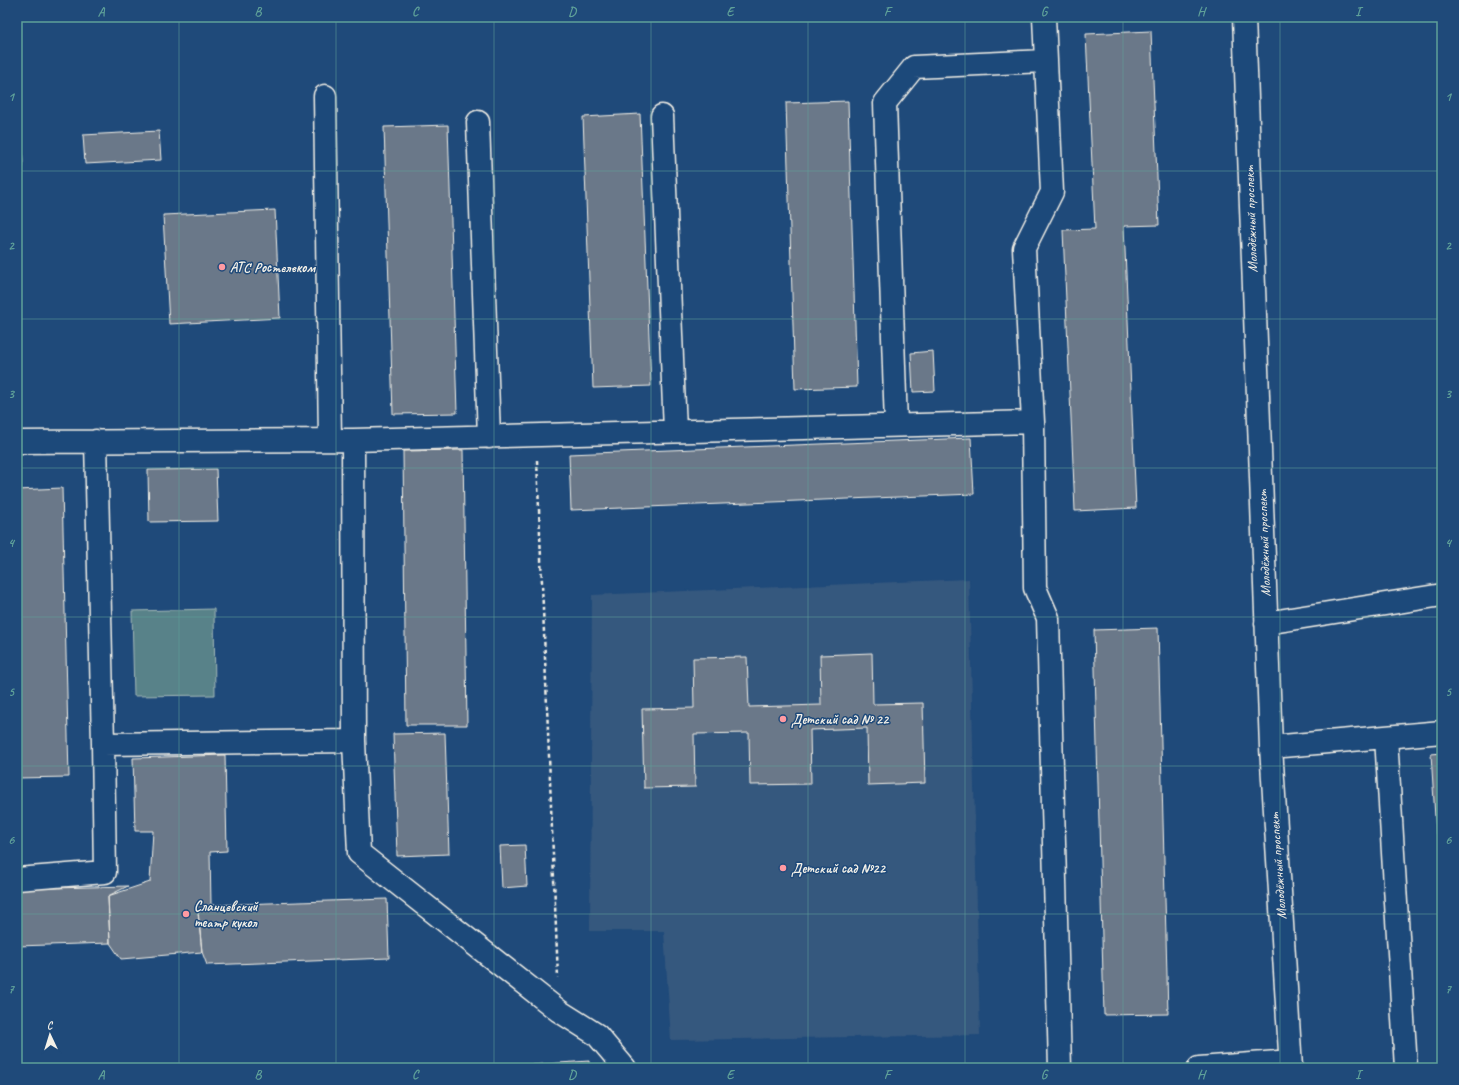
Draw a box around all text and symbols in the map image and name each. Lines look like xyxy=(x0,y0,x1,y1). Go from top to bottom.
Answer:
text: A xyxy=(98,4,106,20)
text: B xyxy=(255,4,263,20)
text: C xyxy=(412,4,420,20)
text: D xyxy=(568,4,577,20)
text: E xyxy=(727,4,736,20)
text: F xyxy=(884,4,893,20)
text: G xyxy=(1041,4,1049,20)
text: H xyxy=(1197,4,1207,20)
text: I xyxy=(1355,4,1364,20)
text: 1 xyxy=(8,89,16,105)
text: 1 xyxy=(1445,89,1453,105)
street label: Молодёжный проспект xyxy=(1241,164,1261,273)
text: 2 xyxy=(8,238,15,254)
text: 2 xyxy=(1445,238,1452,254)
place label: АТС Ростелеком xyxy=(230,259,316,276)
marker: АТС Ростелеком xyxy=(217,262,227,272)
text: 3 xyxy=(8,386,15,402)
text: 3 xyxy=(1445,386,1452,402)
street label: Молодёжный проспект xyxy=(1254,488,1274,597)
text: 4 xyxy=(8,535,16,551)
text: 4 xyxy=(1445,535,1453,551)
text: 5 xyxy=(8,684,15,700)
text: 5 xyxy=(1445,684,1452,700)
place label: Детский сад № 22 xyxy=(791,711,890,728)
marker: Детский сад № 22 xyxy=(778,714,788,724)
street label: Молодёжный проспект xyxy=(1266,811,1290,920)
text: 6 xyxy=(8,832,15,848)
text: 6 xyxy=(1445,832,1452,848)
place label: Детский сад №22 xyxy=(791,860,887,877)
marker: Детский сад №22 xyxy=(778,863,788,873)
place label: Сланцевский театр кукол xyxy=(194,898,259,931)
marker: Сланцевский театр кукол xyxy=(181,909,191,919)
text: 7 xyxy=(8,981,15,997)
text: 7 xyxy=(1445,981,1452,997)
north arrow xyxy=(30,1015,70,1055)
text: С xyxy=(46,1018,54,1032)
text: A xyxy=(98,1067,106,1083)
text: B xyxy=(255,1067,263,1083)
text: C xyxy=(412,1067,420,1083)
text: D xyxy=(568,1067,577,1083)
text: E xyxy=(727,1067,736,1083)
text: F xyxy=(884,1067,893,1083)
text: G xyxy=(1041,1067,1049,1083)
text: H xyxy=(1197,1067,1207,1083)
text: I xyxy=(1355,1067,1364,1083)

